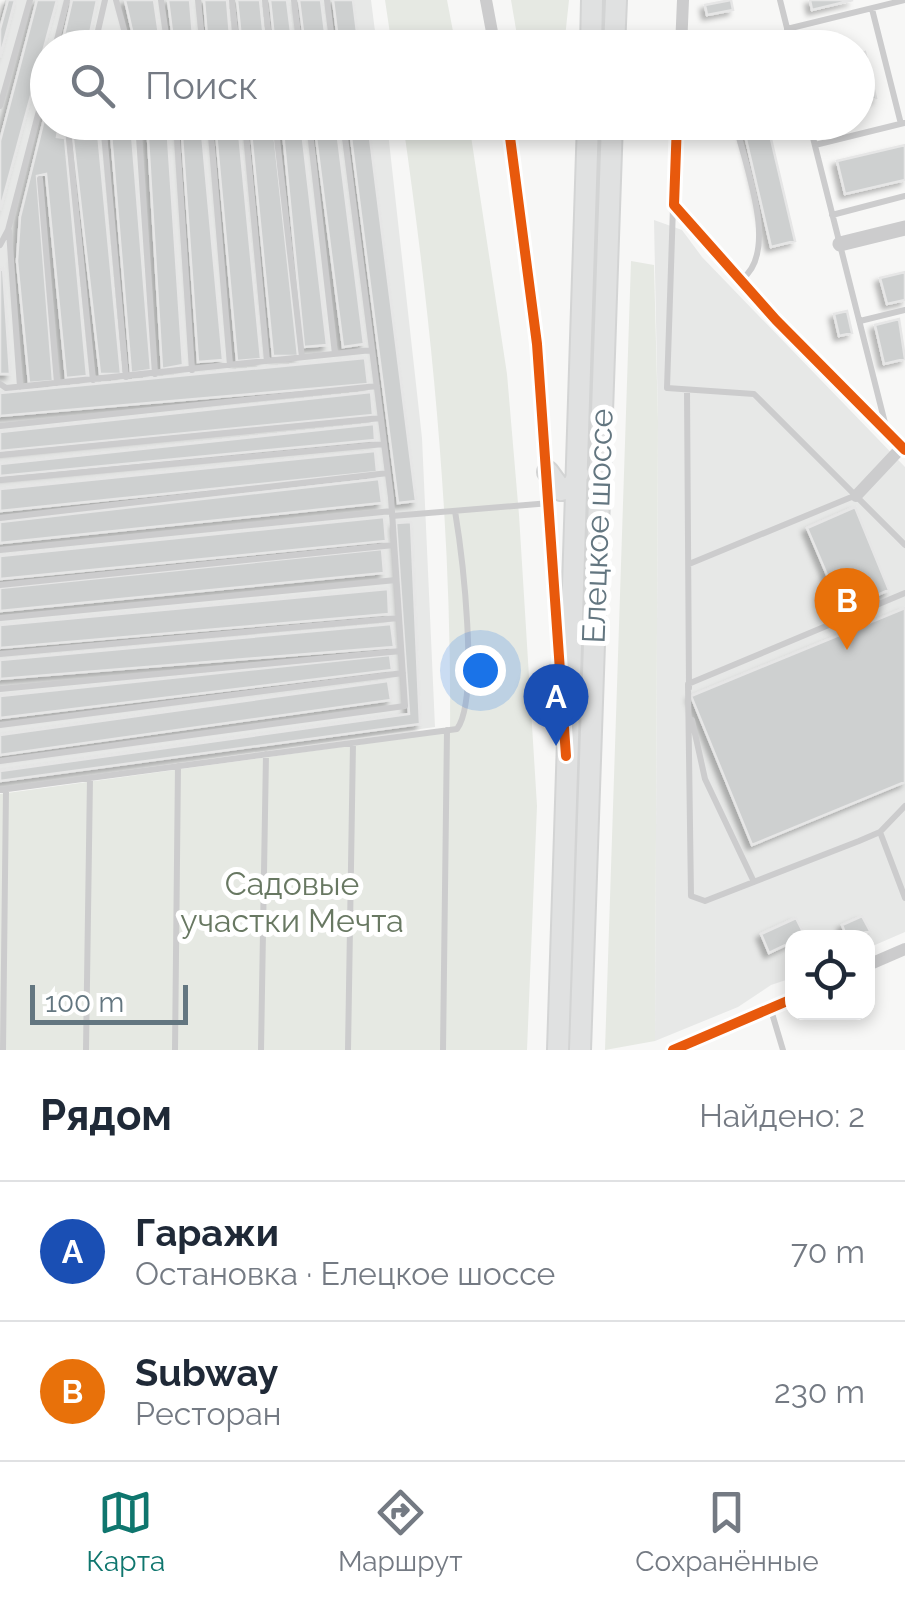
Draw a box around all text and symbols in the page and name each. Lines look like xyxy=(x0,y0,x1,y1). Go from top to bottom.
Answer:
search box xyxy=(30,30,875,140)
icon: search xyxy=(65,58,120,113)
text: Поиск xyxy=(145,63,258,108)
street label: Елецкое шоссе xyxy=(574,408,620,644)
pin: B xyxy=(814,568,880,650)
your location xyxy=(455,645,506,696)
pin: A xyxy=(524,664,588,746)
park label: Садовые участки Мечта xyxy=(180,865,404,939)
map controls xyxy=(785,930,875,1020)
button: locate xyxy=(785,930,875,1020)
scale bar xyxy=(30,980,188,1024)
text: 100 m xyxy=(45,986,124,1019)
text: Рядом xyxy=(40,1091,172,1140)
text: Найдено: 2 xyxy=(699,1097,865,1134)
text: Гаражи xyxy=(135,1210,279,1255)
text: A xyxy=(62,1233,83,1270)
text: 70 m xyxy=(791,1233,865,1270)
text: Остановка · Елецкое шоссе xyxy=(135,1255,555,1292)
text: Subway xyxy=(135,1350,278,1395)
text: B xyxy=(62,1373,83,1410)
text: 230 m xyxy=(774,1373,865,1410)
text: Ресторан xyxy=(135,1395,281,1432)
tab: Карта xyxy=(86,1485,165,1578)
tab: Маршрут xyxy=(338,1485,463,1578)
tab: Сохранённые xyxy=(635,1485,819,1578)

